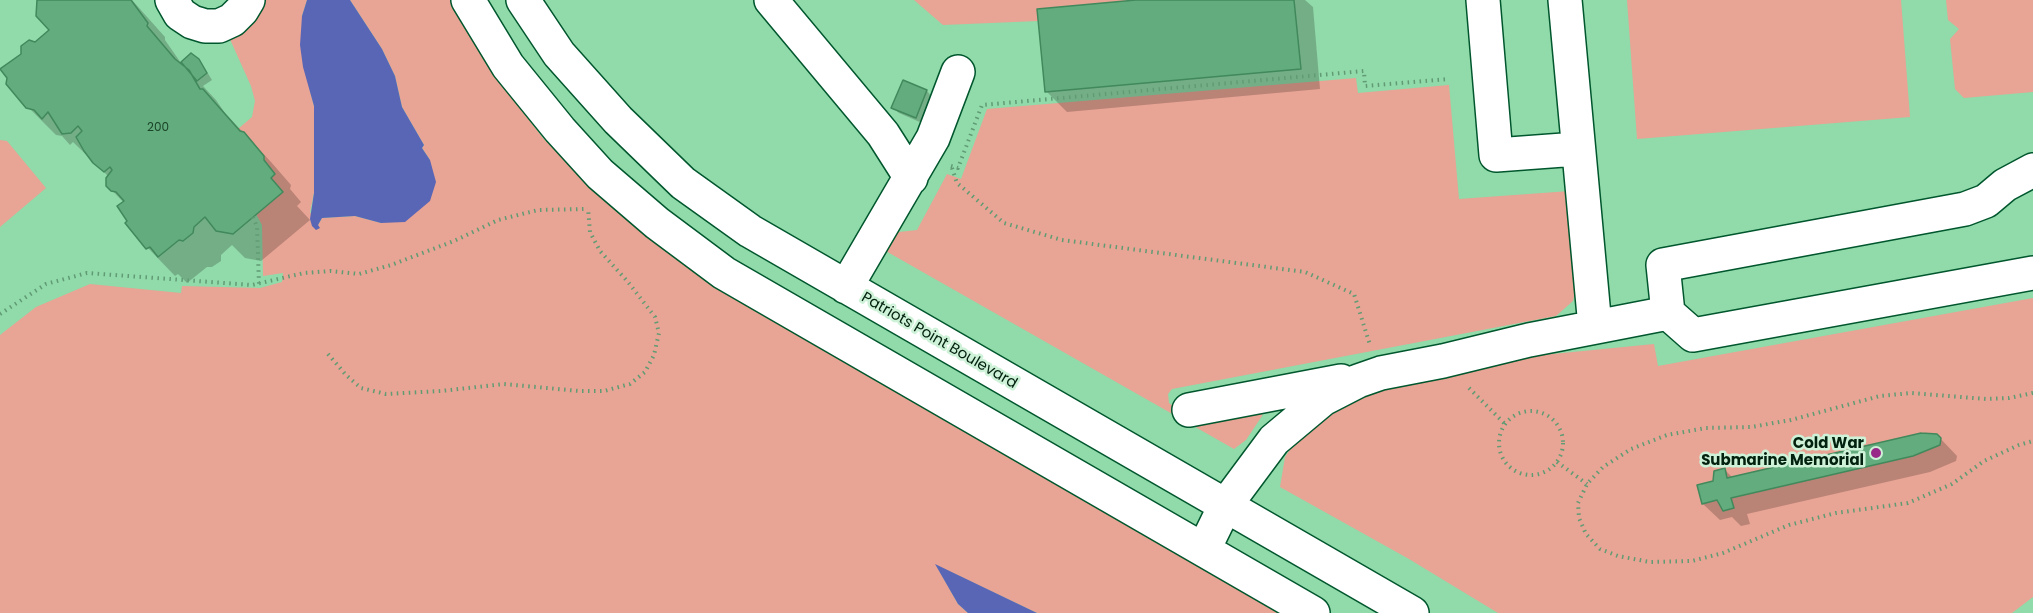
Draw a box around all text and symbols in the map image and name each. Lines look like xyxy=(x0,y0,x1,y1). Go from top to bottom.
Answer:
house number: 200 xyxy=(147,121,169,135)
street label: Patriots Point Boulevard xyxy=(858,289,1020,393)
place label: Cold War Submarine Memorial xyxy=(1701,435,1864,470)
marker: Cold War Submarine Memorial xyxy=(1869,446,1883,460)

